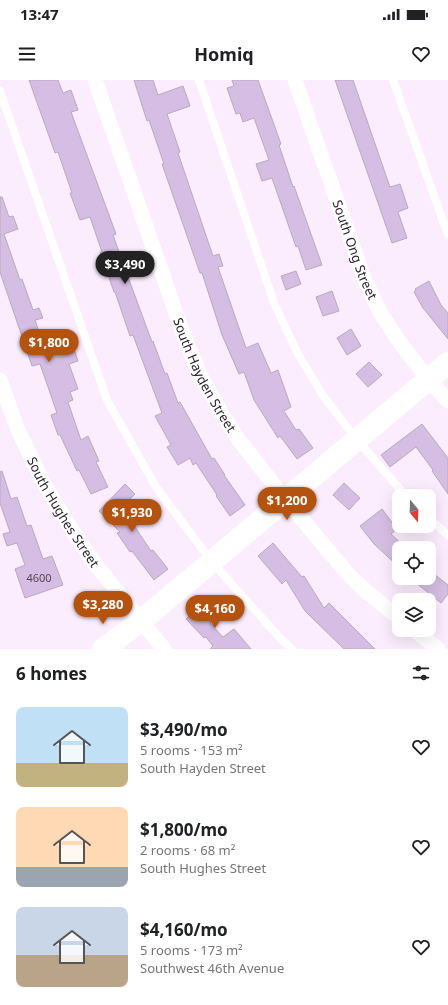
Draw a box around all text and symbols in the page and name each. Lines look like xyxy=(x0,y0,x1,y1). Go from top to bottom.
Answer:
text: 13:47 xyxy=(20,4,59,24)
text: Homiq xyxy=(194,42,254,66)
icon: menu xyxy=(16,43,38,65)
icon: heart xyxy=(410,43,432,65)
street label: South Ong Street xyxy=(328,197,382,303)
pin: $3,490 xyxy=(92,251,158,285)
text: $3,490 xyxy=(105,255,145,273)
street label: South Hayden Street xyxy=(169,315,241,436)
pin: $1,800 xyxy=(16,329,82,363)
text: $1,800 xyxy=(29,333,69,351)
street label: South Hughes Street xyxy=(23,454,104,571)
pin: $1,200 xyxy=(254,487,320,521)
north arrow xyxy=(392,489,436,533)
map controls xyxy=(392,489,436,637)
text: $1,200 xyxy=(267,491,307,509)
pin: $1,930 xyxy=(99,499,165,533)
text: $1,930 xyxy=(112,503,152,521)
button: locate xyxy=(392,541,436,585)
house number: 4600 xyxy=(26,570,52,585)
pin: $3,280 xyxy=(70,591,136,625)
button: layers xyxy=(392,593,436,637)
text: $3,280 xyxy=(83,595,123,613)
pin: $4,160 xyxy=(182,595,248,629)
text: $4,160 xyxy=(195,599,235,617)
text: 6 homes xyxy=(16,662,87,685)
icon: filters xyxy=(410,662,432,684)
text: $3,490/mo xyxy=(140,718,228,741)
icon: home xyxy=(48,723,96,771)
icon: heart xyxy=(410,736,432,758)
text: 5 rooms · 153 m² xyxy=(140,741,243,759)
text: South Hayden Street xyxy=(140,759,266,777)
text: $1,800/mo xyxy=(140,818,228,841)
icon: home xyxy=(48,823,96,871)
icon: heart xyxy=(410,836,432,858)
text: 2 rooms · 68 m² xyxy=(140,841,235,859)
text: South Hughes Street xyxy=(140,859,266,877)
text: $4,160/mo xyxy=(140,918,228,941)
icon: home xyxy=(48,923,96,971)
icon: heart xyxy=(410,936,432,958)
text: 5 rooms · 173 m² xyxy=(140,941,243,959)
text: Southwest 46th Avenue xyxy=(140,959,284,977)

